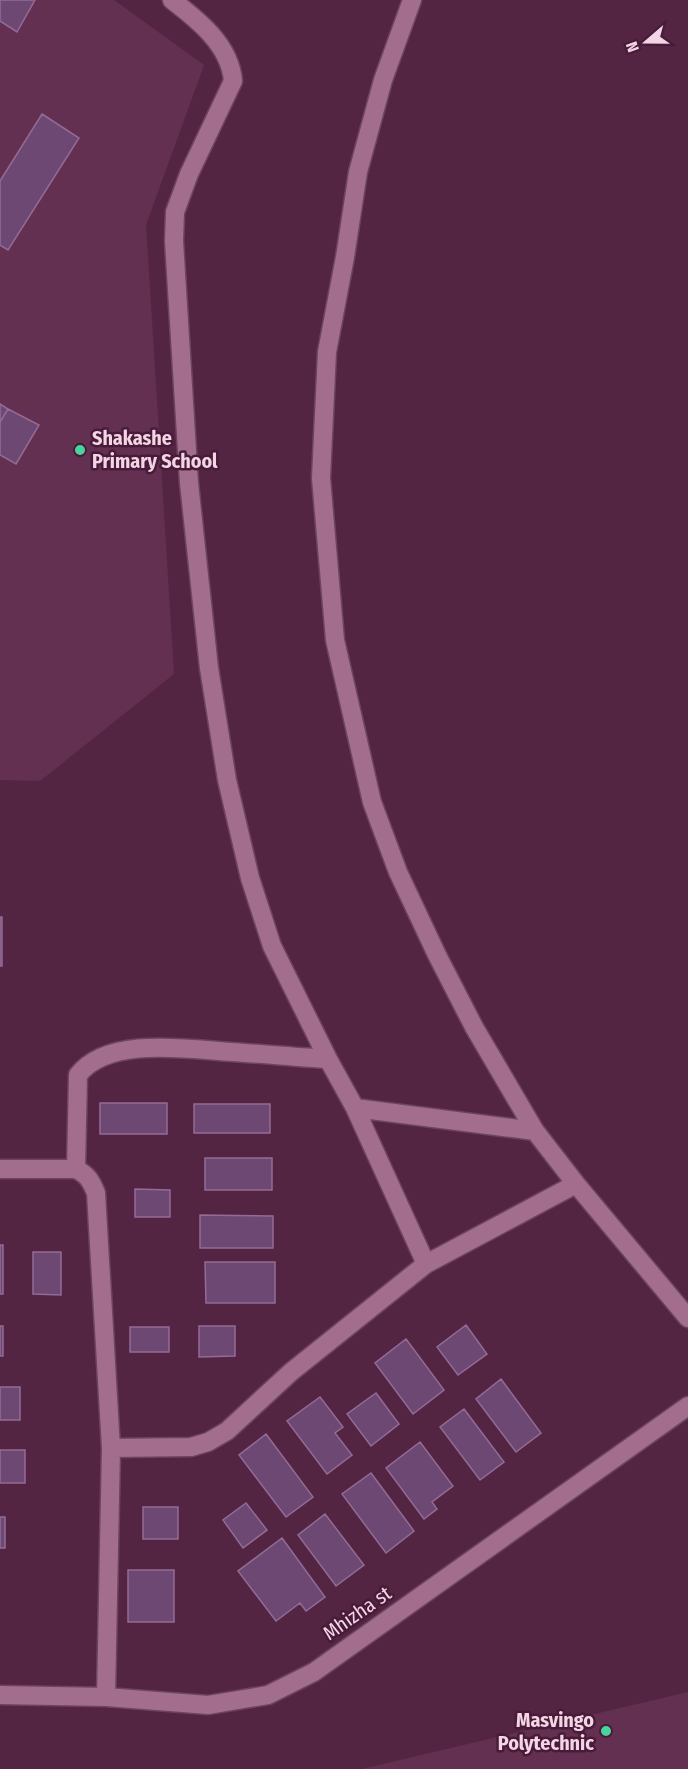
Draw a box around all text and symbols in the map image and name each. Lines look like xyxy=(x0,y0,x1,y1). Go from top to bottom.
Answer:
north arrow xyxy=(616,12,676,72)
text: N xyxy=(622,39,643,55)
place label: Shakashe Primary School xyxy=(92,426,218,473)
marker: Shakashe Primary School xyxy=(73,443,87,457)
street label: Mhizha st xyxy=(318,1581,396,1645)
place label: Masvingo Polytechnic xyxy=(498,1708,594,1755)
marker: Masvingo Polytechnic xyxy=(599,1724,613,1738)

